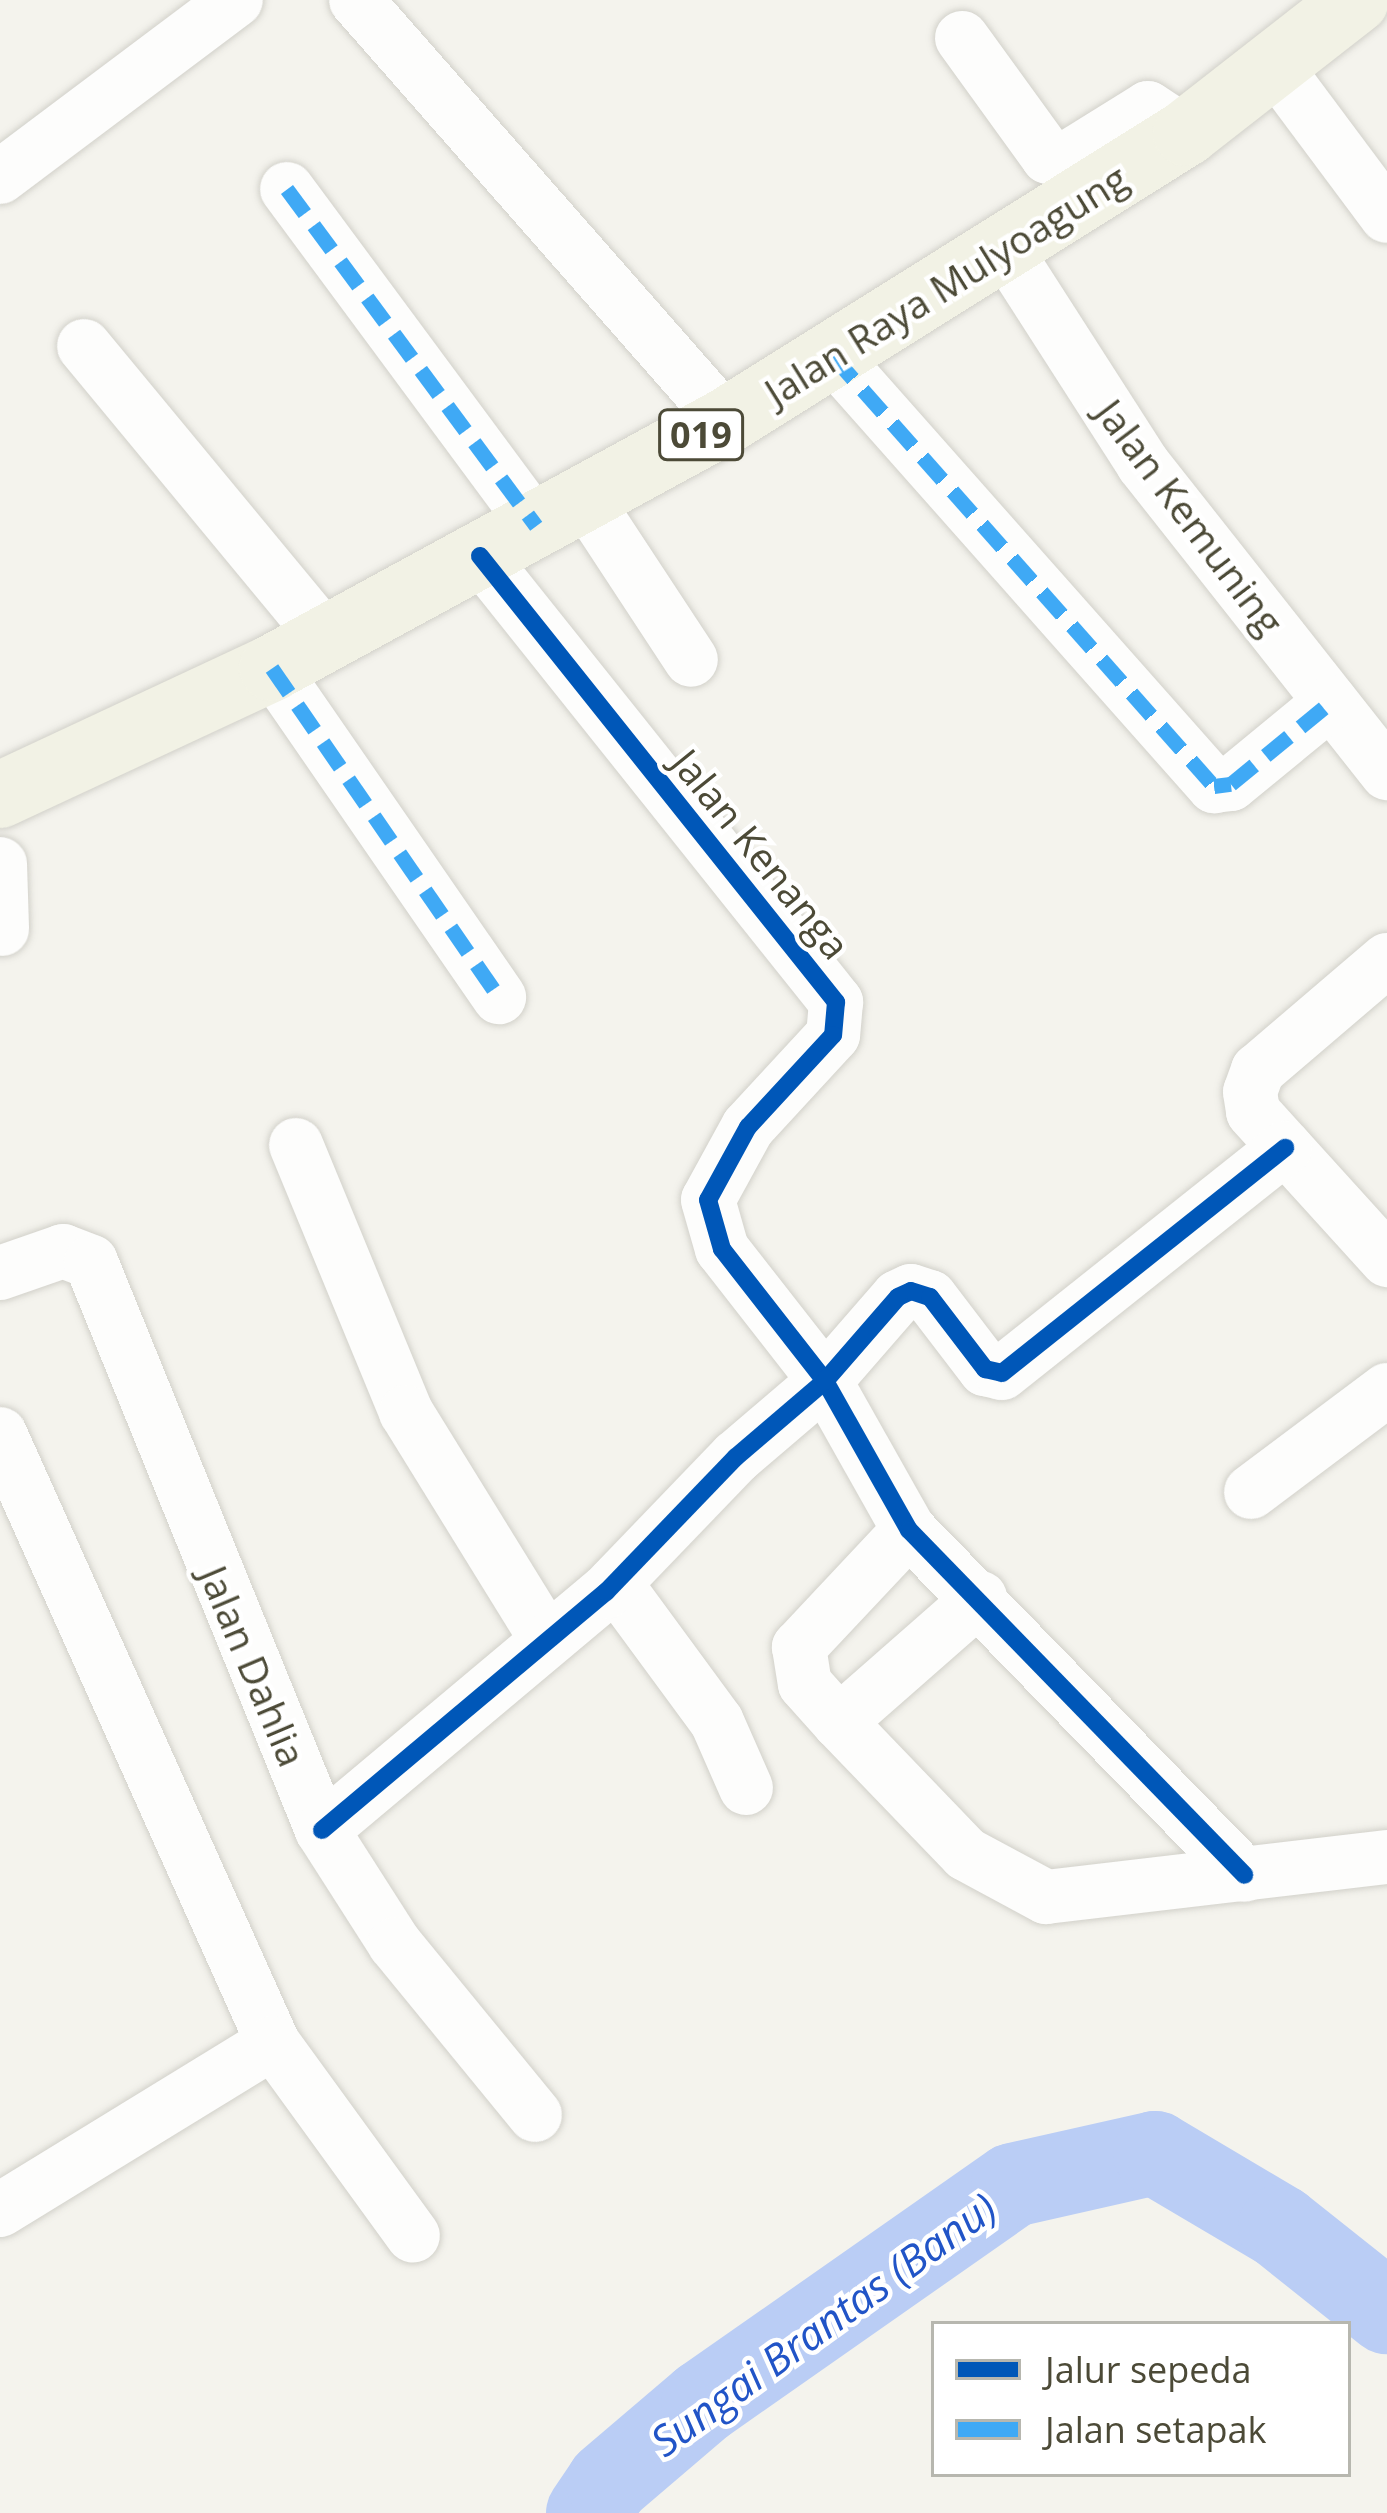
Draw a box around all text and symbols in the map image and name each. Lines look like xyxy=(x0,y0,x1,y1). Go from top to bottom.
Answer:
street label: Jalan Raya Mulyoagung xyxy=(756,154,1136,416)
street label: Jalan Kemuning xyxy=(1086,390,1294,644)
road number: 019 xyxy=(656,405,746,465)
street label: Jalan Kenanga xyxy=(662,740,860,968)
street label: Jalan Dahlia xyxy=(190,1559,316,1773)
water label: Sungai Brantas (Banu) xyxy=(641,2182,1005,2466)
legend xyxy=(931,2321,1351,2477)
text: Jalur sepeda xyxy=(1045,2345,1252,2394)
text: Jalan setapak xyxy=(1045,2405,1266,2454)

